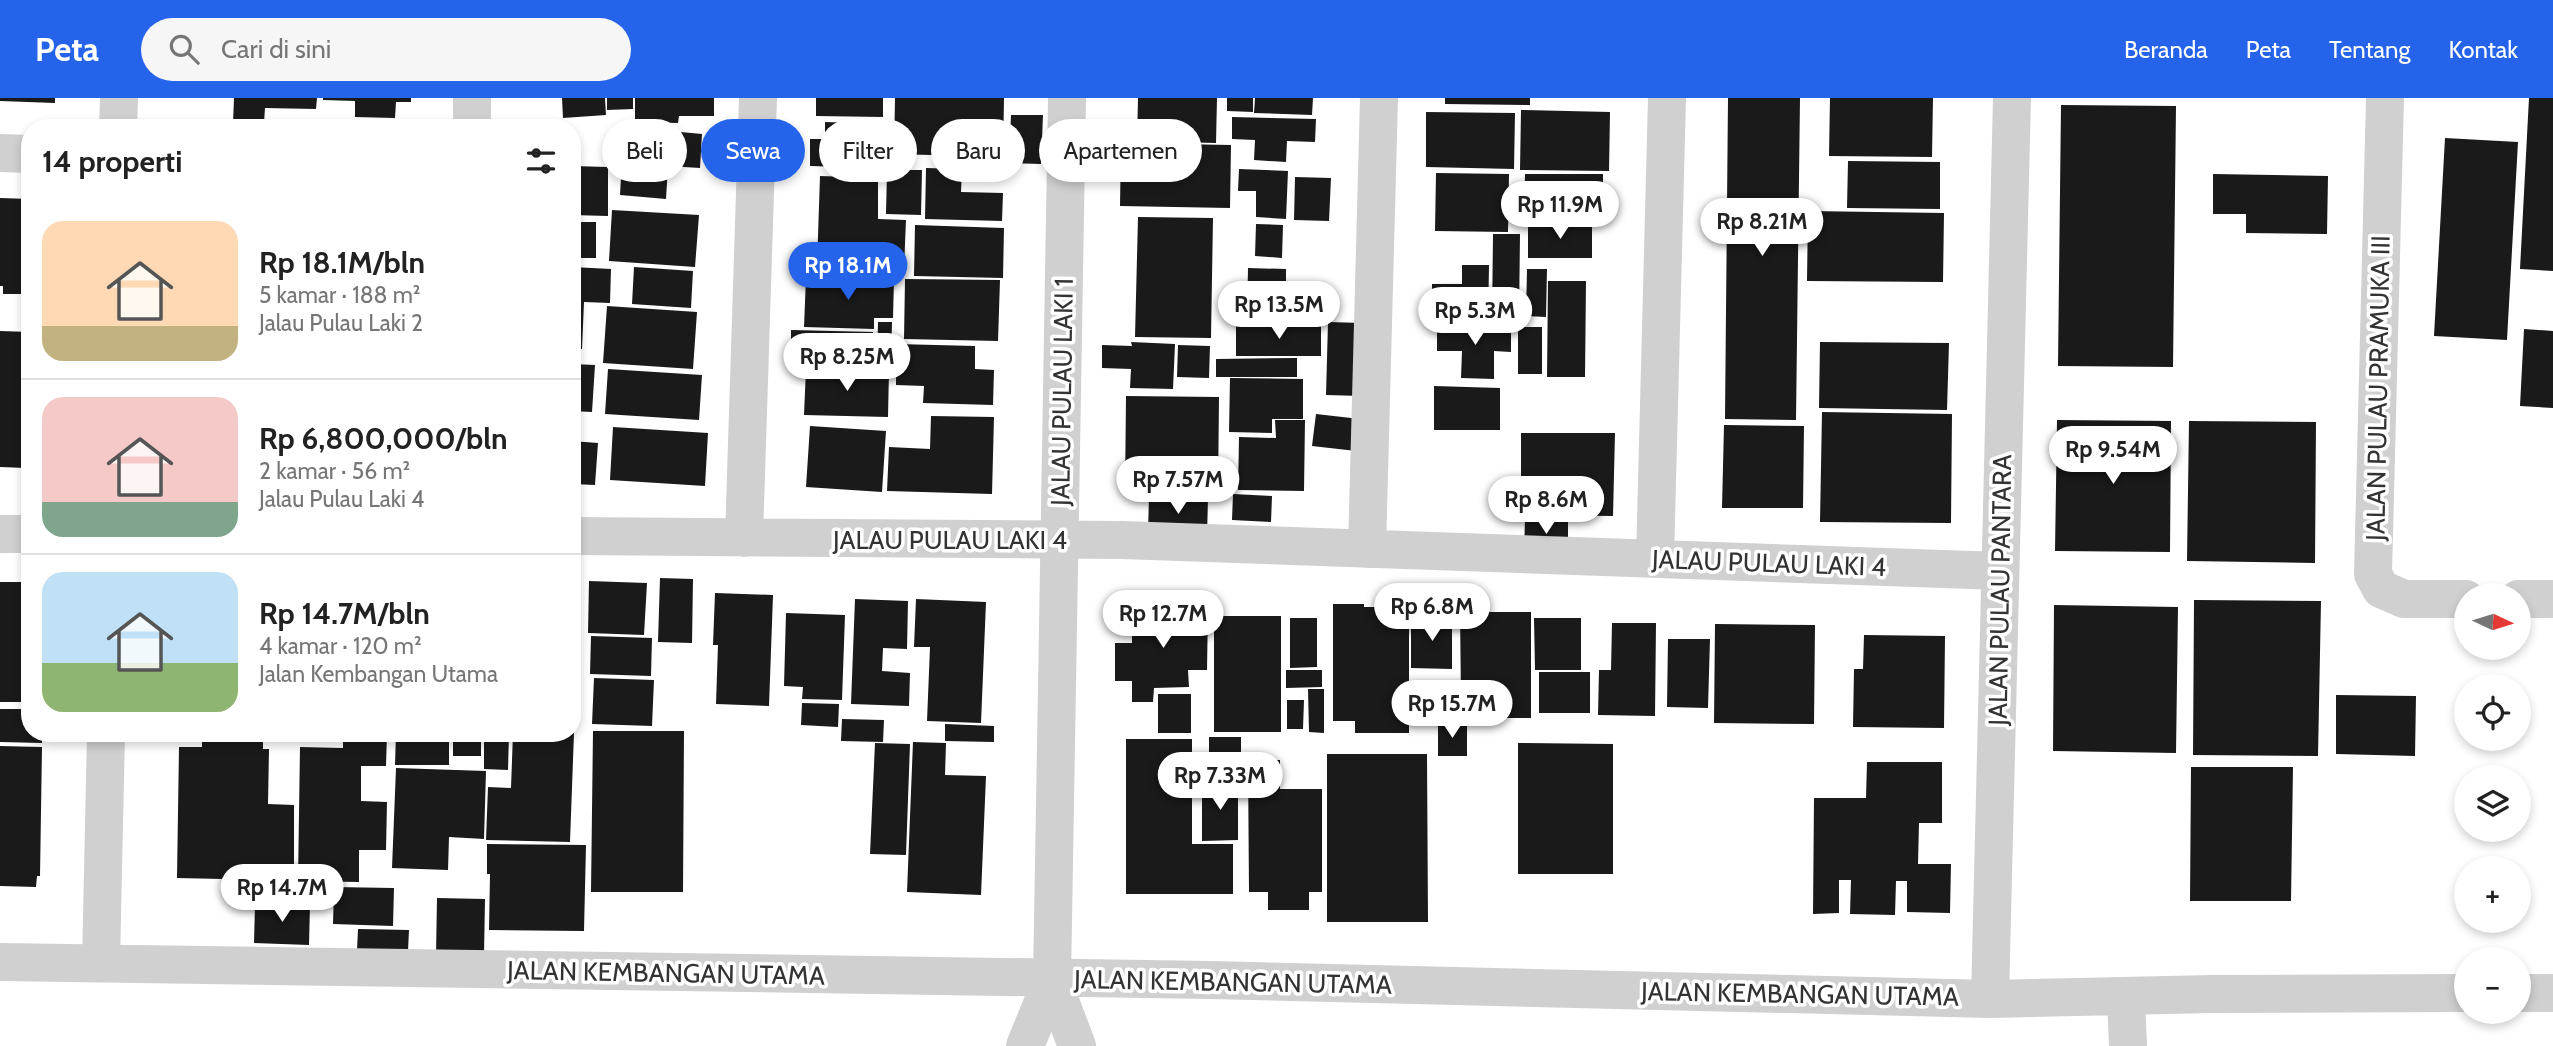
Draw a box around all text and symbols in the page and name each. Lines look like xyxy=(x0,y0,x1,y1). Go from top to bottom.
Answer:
search box xyxy=(141,18,631,81)
text: Peta xyxy=(35,29,99,69)
icon: search xyxy=(165,30,203,68)
text: Cari di sini xyxy=(221,33,331,65)
text: Beranda xyxy=(2124,35,2208,64)
text: Peta xyxy=(2246,35,2291,64)
text: Tentang xyxy=(2329,35,2410,64)
text: Kontak xyxy=(2448,35,2518,64)
chip: Beli xyxy=(602,119,687,182)
chip: Sewa xyxy=(701,119,805,182)
chip: Filter xyxy=(819,119,917,182)
chip: Baru xyxy=(931,119,1025,182)
chip: Apartemen xyxy=(1039,119,1202,182)
icon: filters xyxy=(522,142,560,180)
text: 14 properti xyxy=(42,143,182,180)
pin: Rp 11.9M xyxy=(1488,181,1632,241)
text: Rp 11.9M xyxy=(1517,190,1603,218)
pin: Rp 8.21M xyxy=(1690,198,1834,258)
text: Rp 8.21M xyxy=(1716,207,1808,235)
street label: JALAN PULAU PRAMUKA III xyxy=(2359,235,2397,542)
pin: Rp 18.1M xyxy=(776,242,920,302)
text: Rp 18.1M/bln xyxy=(259,244,425,281)
icon: home xyxy=(98,249,182,333)
text: Rp 18.1M xyxy=(804,251,892,279)
street label: JALAU PULAU LAKI 1 xyxy=(1044,278,1080,507)
text: 5 kamar · 188 m² xyxy=(259,281,421,309)
pin: Rp 13.5M xyxy=(1207,282,1351,341)
pin: Rp 5.3M xyxy=(1410,288,1540,347)
text: Rp 13.5M xyxy=(1234,290,1324,318)
text: Rp 5.3M xyxy=(1434,296,1516,324)
text: Jalau Pulau Laki 2 xyxy=(259,309,423,337)
pin: Rp 8.25M xyxy=(775,334,919,393)
text: Rp 8.25M xyxy=(799,342,895,370)
text: Rp 6,800,000/bln xyxy=(259,420,508,457)
icon: home xyxy=(98,425,182,509)
pin: Rp 9.54M xyxy=(2041,426,2185,486)
text: Rp 9.54M xyxy=(2065,435,2161,463)
street label: JALAN PULAU PANTARA xyxy=(1982,454,2018,727)
pin: Rp 7.57M xyxy=(1106,456,1250,516)
text: 2 kamar · 56 m² xyxy=(259,457,410,485)
text: Rp 7.57M xyxy=(1132,465,1224,493)
pin: Rp 8.6M xyxy=(1481,476,1611,536)
text: Jalau Pulau Laki 4 xyxy=(259,485,424,513)
text: Rp 8.6M xyxy=(1504,485,1588,513)
street label: JALAU PULAU LAKI 4 xyxy=(832,524,1067,556)
street label: JALAU PULAU LAKI 4 xyxy=(1650,543,1887,583)
north arrow xyxy=(2454,583,2530,660)
map controls xyxy=(2454,583,2531,1024)
pin: Rp 6.8M xyxy=(1367,584,1497,643)
pin: Rp 12.7M xyxy=(1091,590,1235,650)
text: Rp 6.8M xyxy=(1390,592,1474,620)
text: Rp 14.7M/bln xyxy=(259,595,430,632)
text: Rp 12.7M xyxy=(1119,599,1207,627)
icon: home xyxy=(98,600,182,684)
text: 4 kamar · 120 m² xyxy=(259,632,422,660)
text: Jalan Kembangan Utama xyxy=(259,660,498,688)
button: locate xyxy=(2454,674,2531,751)
pin: Rp 15.7M xyxy=(1380,680,1524,740)
text: Rp 15.7M xyxy=(1408,689,1496,717)
pin: Rp 7.33M xyxy=(1148,752,1292,812)
text: Rp 7.33M xyxy=(1174,761,1266,789)
button: layers xyxy=(2454,765,2531,842)
button: + xyxy=(2454,856,2531,933)
pin: Rp 14.7M xyxy=(210,864,354,924)
text: Rp 14.7M xyxy=(237,873,327,901)
button: − xyxy=(2454,947,2531,1024)
street label: JALAN KEMBANGAN UTAMA xyxy=(506,954,825,992)
street label: JALAN KEMBANGAN UTAMA xyxy=(1073,963,1392,1001)
street label: JALAN KEMBANGAN UTAMA xyxy=(1640,975,1959,1013)

